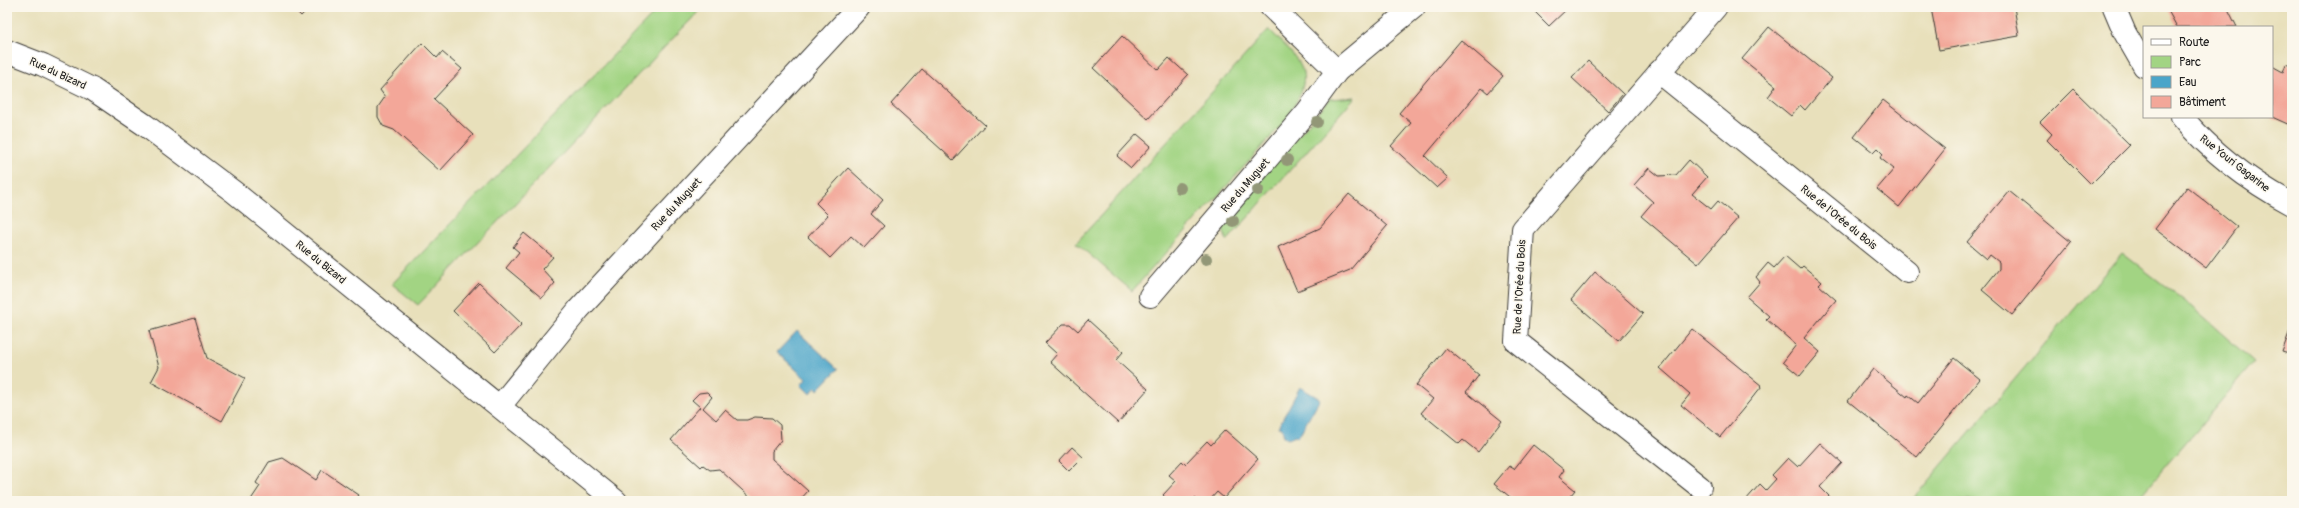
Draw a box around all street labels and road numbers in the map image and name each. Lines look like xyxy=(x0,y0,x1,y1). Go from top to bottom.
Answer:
street label: Rue du Bizard xyxy=(27,55,88,92)
street label: Rue Youri Gagarine xyxy=(2197,132,2273,195)
street label: Rue du Muguet xyxy=(1218,155,1273,215)
street label: Rue du Muguet xyxy=(649,175,704,233)
street label: Rue de l'Orée du Bois xyxy=(1798,183,1880,252)
street label: Rue du Bizard xyxy=(293,238,349,287)
street label: Rue de l'Orée du Bois xyxy=(1511,239,1528,335)

